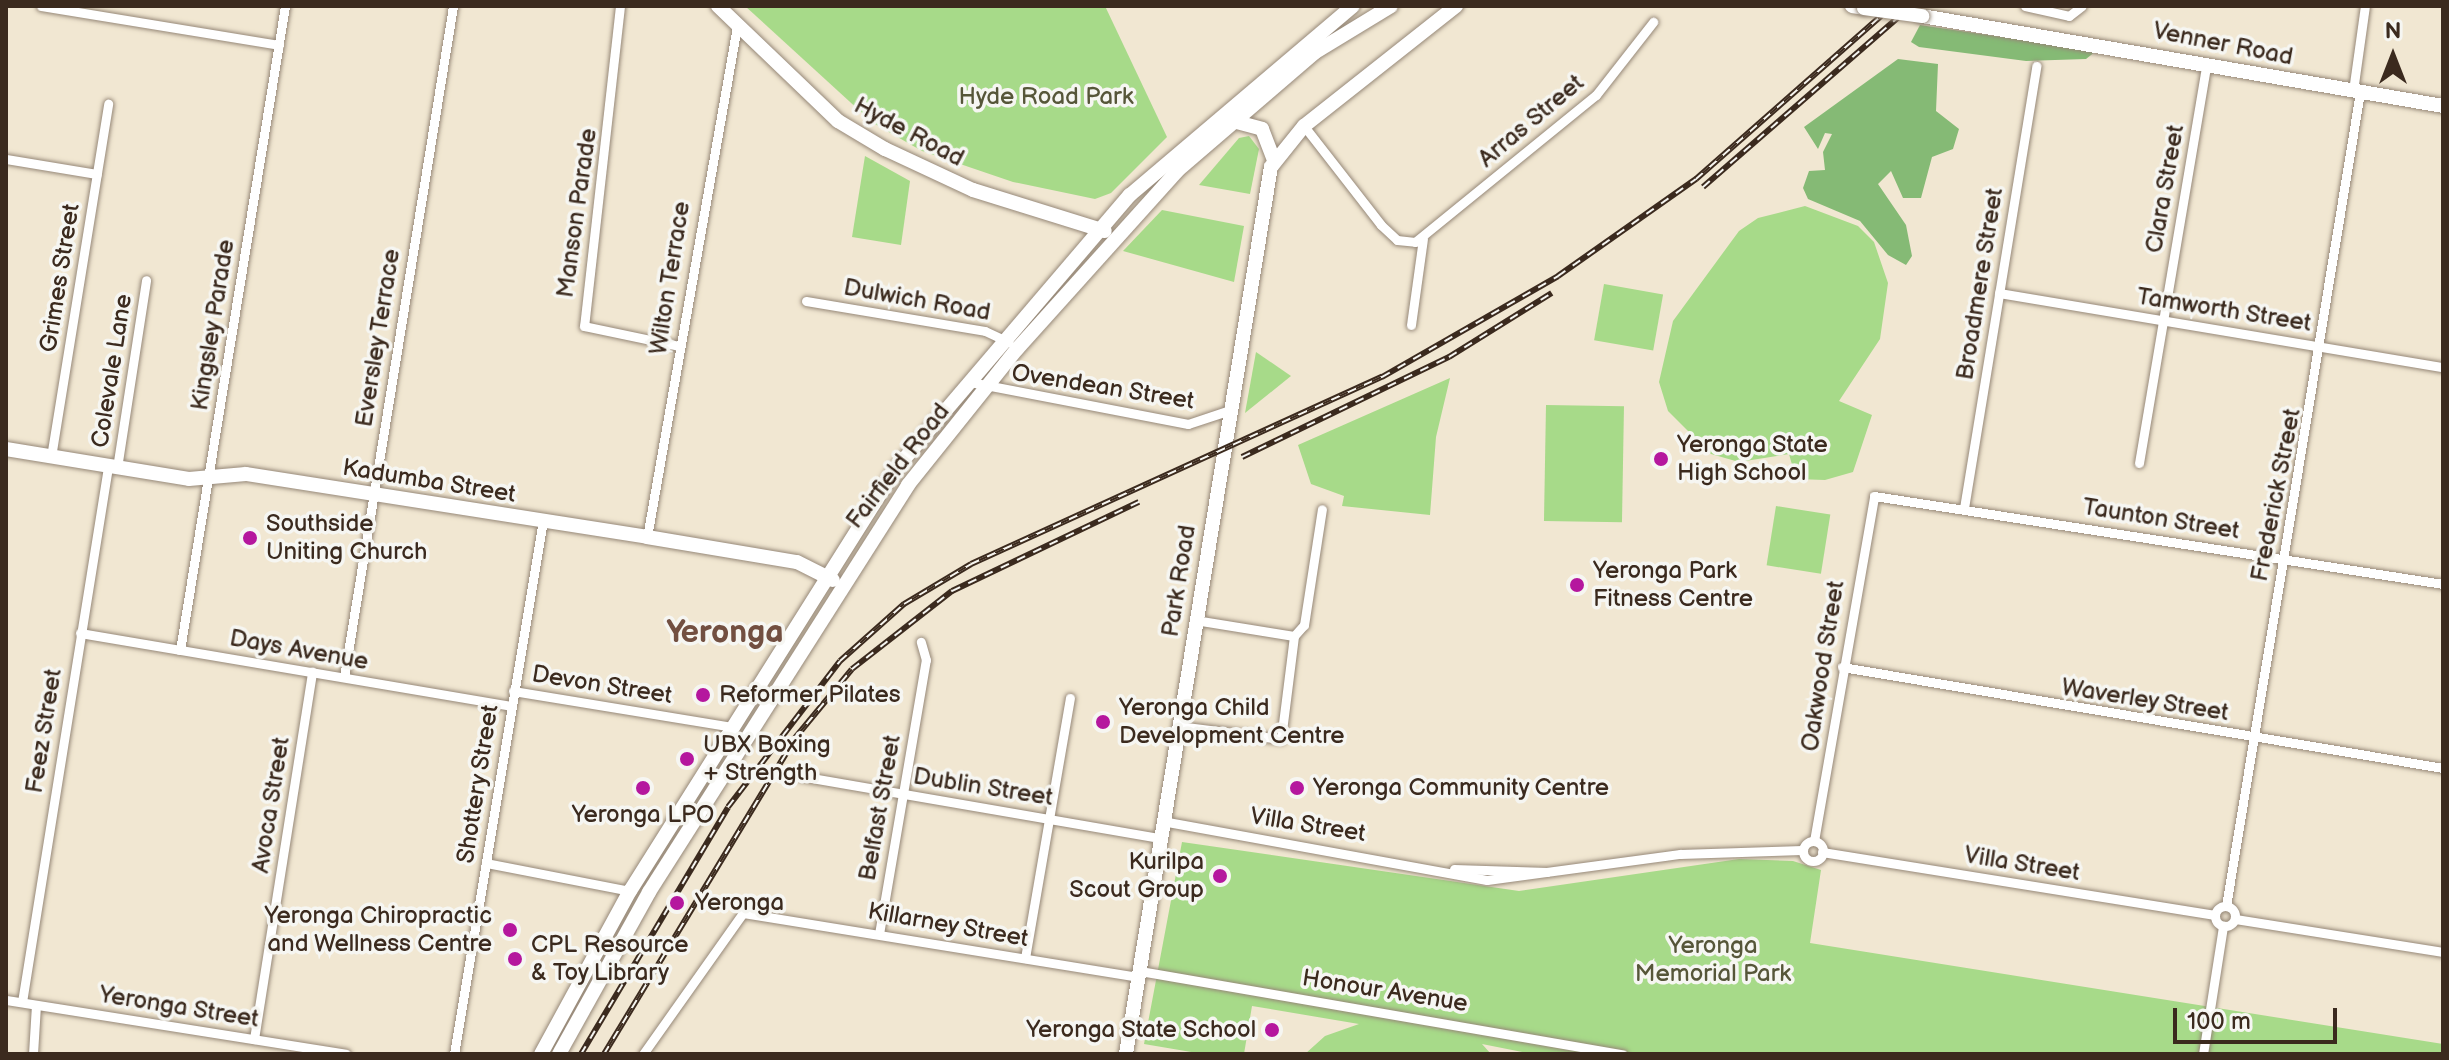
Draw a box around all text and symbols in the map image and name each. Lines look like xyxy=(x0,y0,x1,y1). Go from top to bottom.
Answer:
street label: Venner Road xyxy=(2151,16,2295,72)
north arrow xyxy=(2353,16,2433,96)
text: N xyxy=(2385,18,2401,45)
street label: Arras Street xyxy=(1472,68,1590,174)
park label: Hyde Road Park xyxy=(959,83,1133,111)
street label: Hyde Road xyxy=(849,91,969,173)
street label: Clara Street xyxy=(2140,122,2190,256)
street label: Manson Parade xyxy=(551,126,603,300)
street label: Broadmere Street xyxy=(1951,186,2009,382)
street label: Wilton Terrace xyxy=(644,199,696,357)
street label: Grimes Street xyxy=(34,201,86,355)
street label: Kingsley Parade xyxy=(185,237,241,413)
street label: Eversley Terrace xyxy=(350,246,406,430)
street label: Dulwich Road xyxy=(841,273,993,327)
street label: Tamworth Street xyxy=(2135,282,2313,338)
street label: Colevale Lane xyxy=(86,292,138,450)
street label: Ovendean Street xyxy=(1009,358,1197,416)
street label: Fairfield Road xyxy=(840,398,956,534)
street label: Frederick Street xyxy=(2245,406,2307,584)
place label: Yeronga State High School xyxy=(1677,431,1828,487)
marker: Yeronga State High School xyxy=(1652,450,1670,468)
street label: Kadumba Street xyxy=(340,453,518,509)
street label: Taunton Street xyxy=(2080,492,2242,546)
place label: Southside Uniting Church xyxy=(266,510,427,566)
street label: Park Road xyxy=(1156,523,1202,639)
marker: Southside Uniting Church xyxy=(241,529,259,547)
place label: Yeronga Park Fitness Centre xyxy=(1593,557,1753,613)
marker: Yeronga Park Fitness Centre xyxy=(1568,576,1586,594)
street label: Oakwood Street xyxy=(1795,578,1851,754)
district label: Yeronga xyxy=(666,614,784,652)
street label: Days Avenue xyxy=(227,624,371,676)
street label: Devon Street xyxy=(530,660,674,710)
street label: Feez Street xyxy=(20,667,68,795)
street label: Waverley Street xyxy=(2058,672,2232,728)
place label: Reformer Pilates xyxy=(719,681,901,709)
marker: Reformer Pilates xyxy=(694,686,712,704)
place label: Yeronga Child Development Centre xyxy=(1119,694,1345,750)
street label: Shottery Street xyxy=(451,702,505,866)
marker: Yeronga Child Development Centre xyxy=(1094,713,1112,731)
place label: UBX Boxing + Strength xyxy=(703,731,831,787)
street label: Belfast Street xyxy=(853,733,907,883)
street label: Avoca Street xyxy=(246,735,296,875)
marker: UBX Boxing + Strength xyxy=(678,750,696,768)
street label: Dublin Street xyxy=(911,762,1055,812)
place label: Yeronga Community Centre xyxy=(1313,774,1611,802)
marker: Yeronga LPO xyxy=(634,779,652,797)
marker: Yeronga Community Centre xyxy=(1288,779,1306,797)
place label: Yeronga LPO xyxy=(572,801,714,829)
street label: Villa Street xyxy=(1248,802,1368,848)
street label: Villa Street xyxy=(1962,841,2082,887)
place label: Kurilpa Scout Group xyxy=(1069,848,1204,904)
marker: Kurilpa Scout Group xyxy=(1211,867,1229,885)
place label: Yeronga xyxy=(695,889,784,917)
marker: Yeronga xyxy=(666,892,688,914)
street label: Killarney Street xyxy=(864,897,1032,953)
place label: Yeronga Chiropractic and Wellness Centre xyxy=(265,902,492,958)
marker: Yeronga Chiropractic and Wellness Centre xyxy=(499,919,521,941)
place label: CPL Resource & Toy Library xyxy=(531,931,689,987)
park label: Yeronga Memorial Park xyxy=(1635,932,1791,988)
marker: CPL Resource & Toy Library xyxy=(506,950,524,968)
street label: Honour Avenue xyxy=(1300,964,1470,1018)
street label: Yeronga Street xyxy=(97,980,261,1034)
scale bar xyxy=(2177,992,2341,1042)
text: 100 m xyxy=(2187,1007,2251,1036)
place label: Yeronga State School xyxy=(1025,1016,1256,1044)
marker: Yeronga State School xyxy=(1263,1021,1281,1039)

